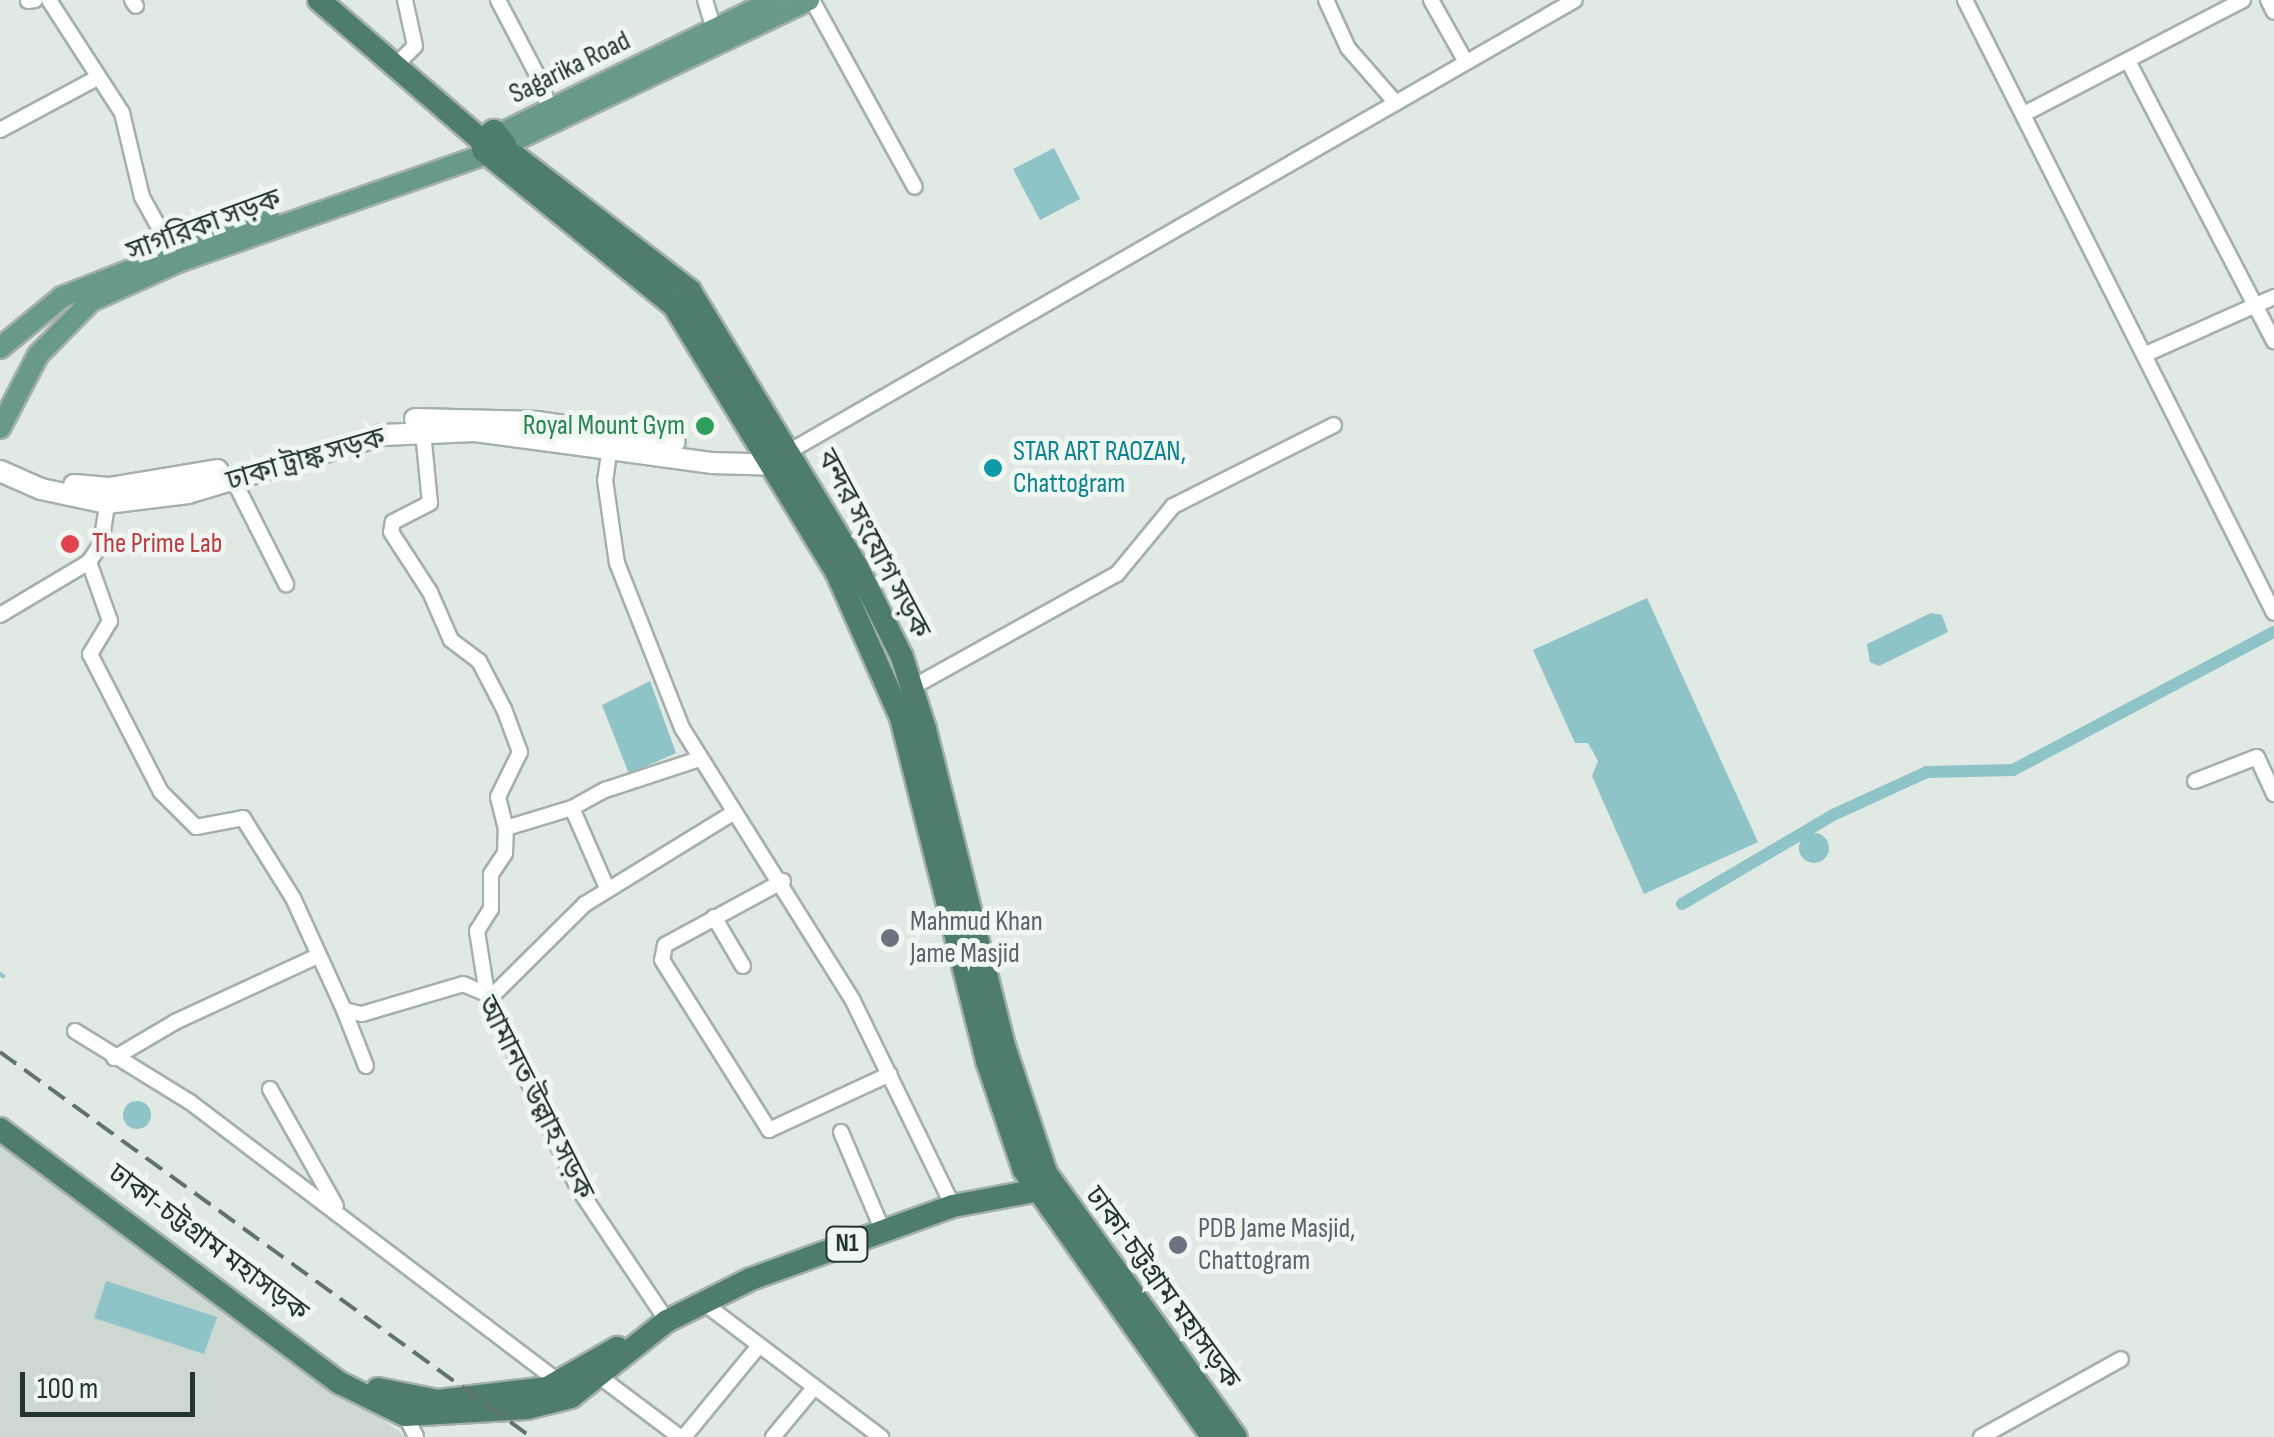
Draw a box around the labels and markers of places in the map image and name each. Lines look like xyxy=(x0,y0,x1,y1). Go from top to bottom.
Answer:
place label: Royal Mount Gym xyxy=(523,409,685,443)
marker: Royal Mount Gym xyxy=(694,415,716,437)
place label: STAR ART RAOZAN, Chattogram xyxy=(1013,435,1186,501)
marker: STAR ART RAOZAN, Chattogram xyxy=(982,457,1004,479)
place label: The Prime Lab xyxy=(92,527,222,561)
marker: The Prime Lab xyxy=(57,531,83,557)
place label: Mahmud Khan Jame Masjid xyxy=(910,905,1043,971)
marker: Mahmud Khan Jame Masjid xyxy=(879,927,901,949)
place label: PDB Jame Masjid, Chattogram xyxy=(1198,1212,1355,1278)
marker: PDB Jame Masjid, Chattogram xyxy=(1167,1234,1189,1256)

